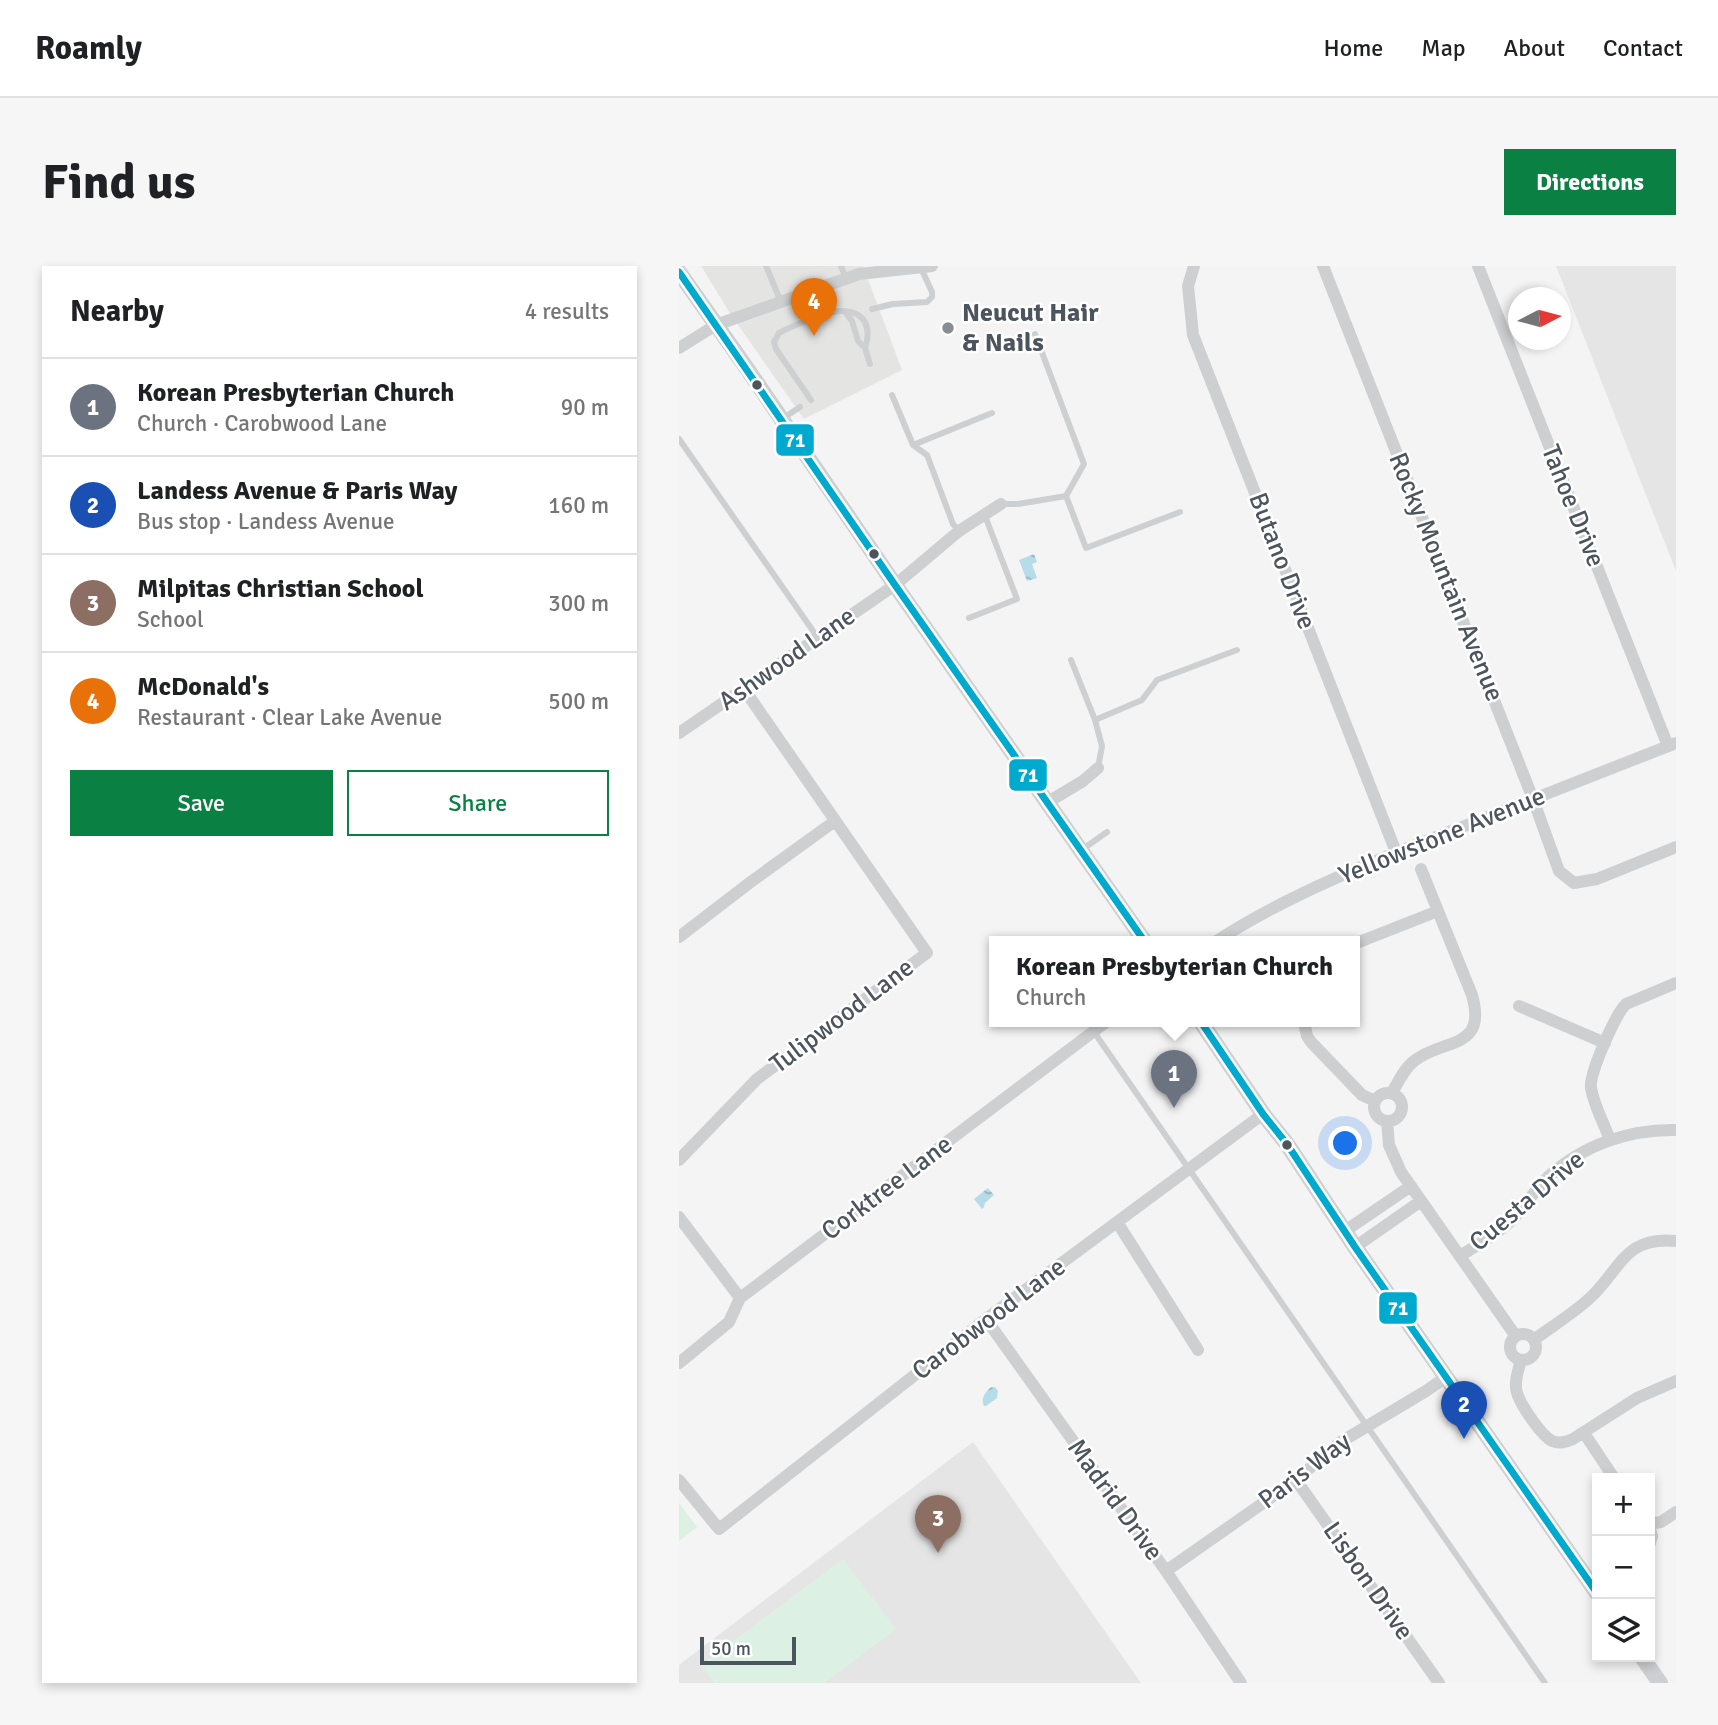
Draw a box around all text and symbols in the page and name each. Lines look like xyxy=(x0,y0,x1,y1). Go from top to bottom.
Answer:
text: Roamly xyxy=(35,28,142,69)
text: Home xyxy=(1323,33,1383,63)
text: Map xyxy=(1421,33,1466,63)
text: About xyxy=(1504,33,1565,63)
text: Contact xyxy=(1603,33,1683,63)
button: Directions xyxy=(1504,149,1676,215)
text: Find us xyxy=(42,152,195,212)
pin: 4 xyxy=(791,278,837,336)
north arrow xyxy=(1508,287,1571,350)
text: Nearby xyxy=(70,293,164,330)
text: 4 results xyxy=(525,297,609,326)
place label: Neucut Hair & Nails xyxy=(962,297,1099,359)
marker: Neucut Hair & Nails xyxy=(940,320,956,336)
text: Korean Presbyterian Church xyxy=(137,377,454,409)
unlabelled marker xyxy=(750,378,764,392)
text: 1 xyxy=(87,393,99,422)
text: 90 m xyxy=(561,393,609,422)
text: Church · Carobwood Lane xyxy=(137,409,387,438)
line badge: 71 xyxy=(775,423,815,457)
text: 71 xyxy=(785,429,805,453)
street label: Tahoe Drive xyxy=(1534,440,1612,572)
street label: Rocky Mountain Avenue xyxy=(1381,448,1511,706)
text: Landess Avenue & Paris Way xyxy=(137,475,457,507)
street label: Butano Drive xyxy=(1241,488,1323,634)
text: 2 xyxy=(87,491,99,520)
text: 160 m xyxy=(548,491,609,520)
text: Bus stop · Landess Avenue xyxy=(137,507,395,536)
unlabelled marker xyxy=(867,547,881,561)
text: Milpitas Christian School xyxy=(137,573,424,605)
text: 3 xyxy=(87,589,99,618)
text: 300 m xyxy=(548,589,609,618)
street label: Ashwood Lane xyxy=(712,600,862,718)
text: School xyxy=(137,605,204,634)
text: McDonald's xyxy=(137,671,269,703)
text: 4 xyxy=(87,687,99,716)
text: 500 m xyxy=(548,687,609,716)
text: Restaurant · Clear Lake Avenue xyxy=(137,703,442,732)
line badge: 71 xyxy=(1008,758,1048,792)
text: 71 xyxy=(1018,764,1038,788)
button: Save xyxy=(70,770,333,836)
button: Share xyxy=(347,770,609,836)
street label: Yellowstone Avenue xyxy=(1334,780,1550,892)
popup xyxy=(989,936,1360,1027)
text: Korean Presbyterian Church xyxy=(1016,951,1333,983)
street label: Tulipwood Lane xyxy=(764,952,920,1080)
text: Church xyxy=(1016,983,1086,1012)
pin: 1 xyxy=(1151,1050,1197,1108)
your location xyxy=(1328,1126,1362,1160)
street label: Corktree Lane xyxy=(815,1129,959,1247)
unlabelled marker xyxy=(1280,1138,1294,1152)
street label: Cuesta Drive xyxy=(1463,1144,1591,1258)
street label: Carobwood Lane xyxy=(906,1251,1072,1387)
line badge: 71 xyxy=(1378,1291,1418,1325)
text: 71 xyxy=(1388,1297,1408,1321)
pin: 2 xyxy=(1441,1381,1487,1439)
street label: Paris Way xyxy=(1252,1426,1358,1516)
street label: Madrid Drive xyxy=(1060,1433,1170,1567)
map controls xyxy=(1592,1473,1655,1662)
button: + xyxy=(1592,1473,1655,1536)
pin: 3 xyxy=(915,1495,961,1553)
street label: Lisbon Drive xyxy=(1316,1516,1420,1646)
button: − xyxy=(1592,1536,1655,1599)
button: layers xyxy=(1592,1599,1655,1662)
scale bar xyxy=(700,1634,796,1666)
text: 50 m xyxy=(711,1637,751,1661)

